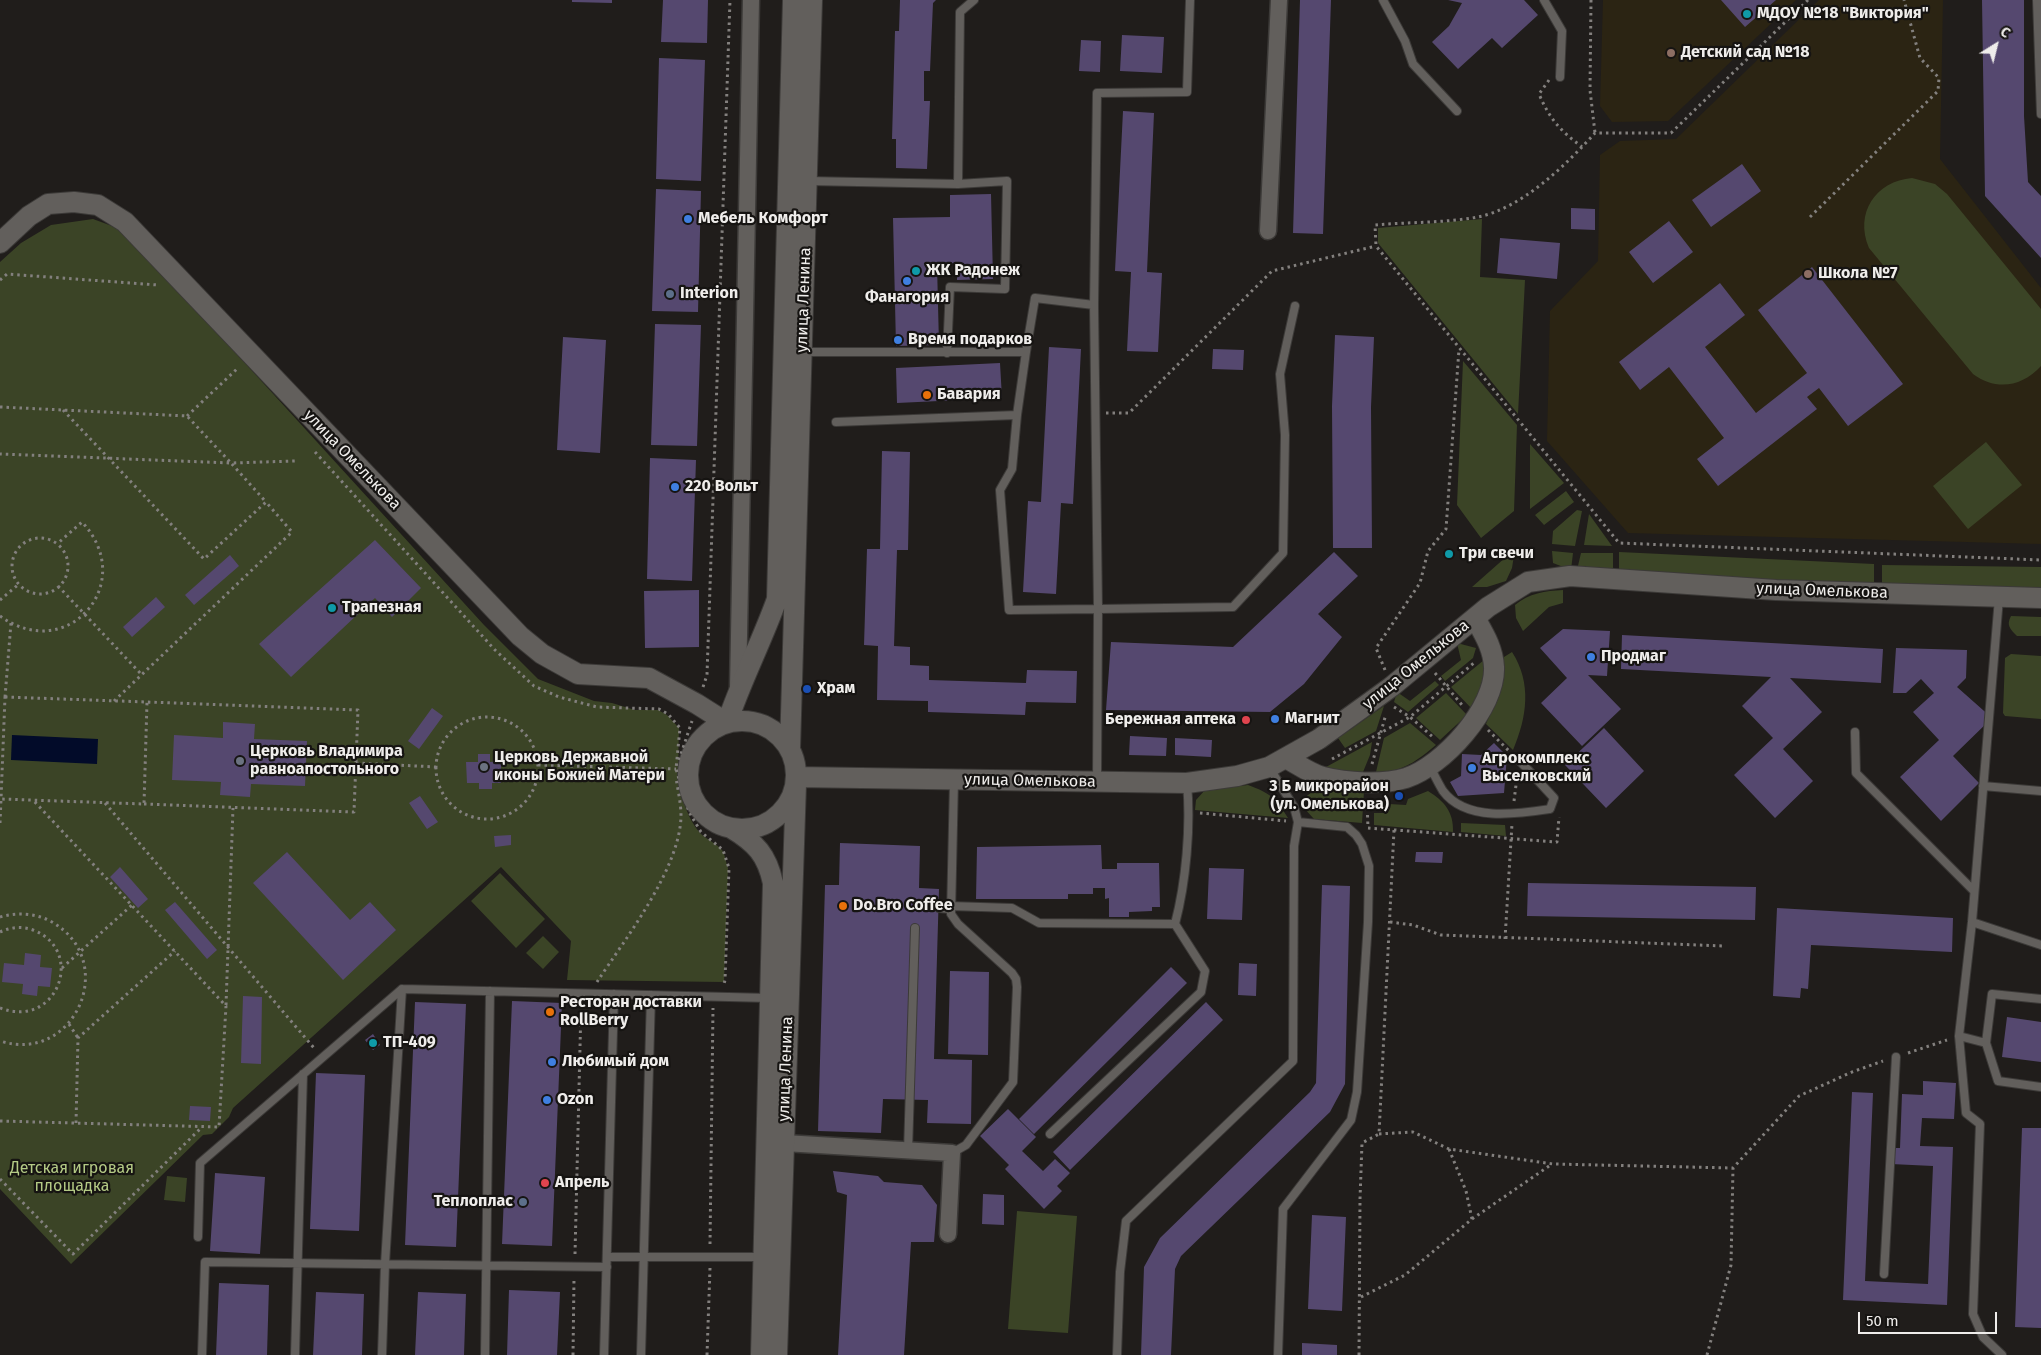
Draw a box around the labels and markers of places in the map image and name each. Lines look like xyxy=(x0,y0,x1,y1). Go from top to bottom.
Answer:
place label: МДОУ №18 "Виктория" xyxy=(1757,4,1929,24)
marker: МДОУ №18 "Виктория" xyxy=(1741,8,1753,20)
place label: Детский сад №18 xyxy=(1681,43,1810,63)
marker: Детский сад №18 xyxy=(1665,47,1677,59)
place label: Мебель Комфорт xyxy=(698,209,828,229)
marker: Мебель Комфорт xyxy=(682,213,694,225)
place label: ЖК Радонеж xyxy=(926,261,1020,281)
place label: Школа №7 xyxy=(1818,264,1897,284)
marker: ЖК Радонеж xyxy=(910,265,922,277)
marker: Школа №7 xyxy=(1802,268,1814,280)
marker: Фанагория xyxy=(901,275,913,287)
place label: Interion xyxy=(680,284,738,304)
marker: Interion xyxy=(664,288,676,300)
place label: Фанагория xyxy=(865,288,949,308)
place label: Время подарков xyxy=(908,330,1032,350)
marker: Время подарков xyxy=(892,334,904,346)
place label: Бавария xyxy=(937,385,1001,405)
marker: Бавария xyxy=(921,389,933,401)
place label: 220 Вольт xyxy=(685,477,758,497)
marker: 220 Вольт xyxy=(669,481,681,493)
place label: Три свечи xyxy=(1459,544,1534,564)
marker: Три свечи xyxy=(1443,548,1455,560)
place label: Трапезная xyxy=(342,598,422,618)
marker: Трапезная xyxy=(326,602,338,614)
place label: Продмаг xyxy=(1601,647,1666,667)
marker: Продмаг xyxy=(1585,651,1597,663)
place label: Храм xyxy=(817,679,855,699)
marker: Храм xyxy=(801,683,813,695)
place label: Магнит xyxy=(1285,709,1340,729)
place label: Бережная аптека xyxy=(1105,710,1236,730)
marker: Магнит xyxy=(1269,713,1281,725)
marker: Бережная аптека xyxy=(1240,714,1252,726)
place label: Церковь Владимира равноапостольного xyxy=(250,742,403,780)
place label: Церковь Державной иконы Божией Матери xyxy=(494,748,665,786)
place label: Агрокомплекс Выселковский xyxy=(1482,749,1591,787)
marker: Церковь Владимира равноапостольного xyxy=(234,755,246,767)
marker: Церковь Державной иконы Божией Матери xyxy=(478,761,490,773)
marker: Агрокомплекс Выселковский xyxy=(1466,762,1478,774)
place label: 3 Б микрорайон (ул. Омелькова) xyxy=(1269,777,1389,815)
marker: 3 Б микрорайон (ул. Омелькова) xyxy=(1393,790,1405,802)
place label: Do.Bro Coffee xyxy=(853,896,953,916)
marker: Do.Bro Coffee xyxy=(837,900,849,912)
place label: Ресторан доставки RollBerry xyxy=(560,993,702,1031)
marker: Ресторан доставки RollBerry xyxy=(544,1006,556,1018)
place label: ТП-409 xyxy=(383,1033,436,1053)
marker: ТП-409 xyxy=(367,1037,379,1049)
place label: Любимый дом xyxy=(562,1052,669,1072)
marker: Любимый дом xyxy=(546,1056,558,1068)
place label: Ozon xyxy=(557,1090,594,1110)
marker: Ozon xyxy=(541,1094,553,1106)
place label: Апрель xyxy=(555,1173,609,1193)
marker: Апрель xyxy=(539,1177,551,1189)
place label: Теплоплас xyxy=(434,1192,513,1212)
marker: Теплоплас xyxy=(517,1196,529,1208)

